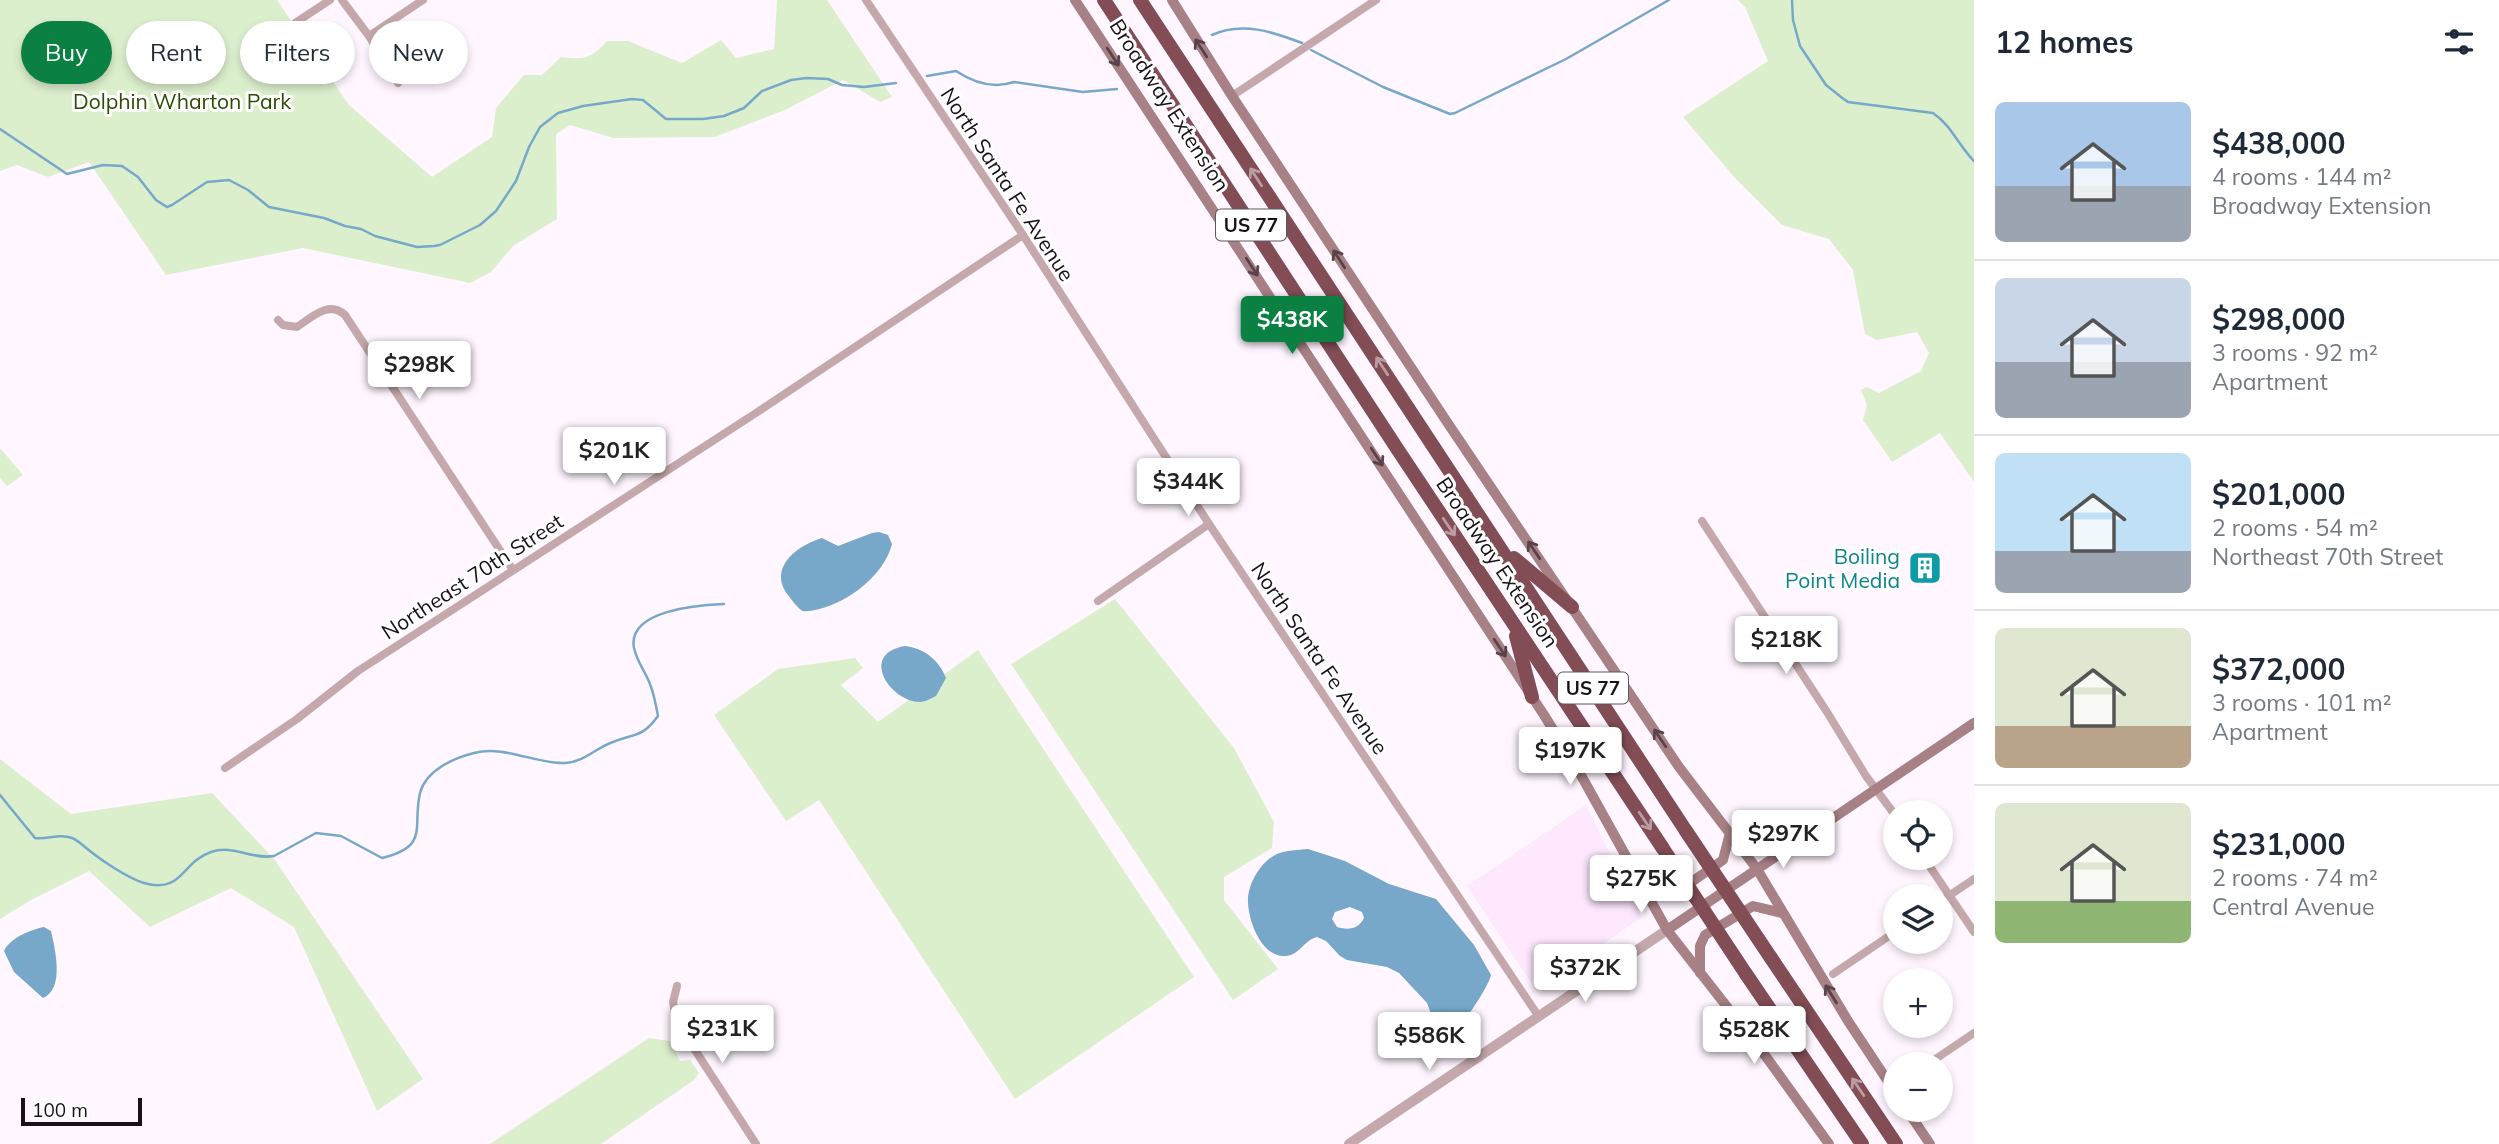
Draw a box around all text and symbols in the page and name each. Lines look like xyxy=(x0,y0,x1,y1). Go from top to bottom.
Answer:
street label: Broadway Extension xyxy=(1105,14,1235,196)
chip: Buy xyxy=(21,21,112,84)
chip: Rent xyxy=(126,21,226,84)
chip: Filters xyxy=(240,21,355,84)
chip: New xyxy=(369,21,468,84)
text: 12 homes xyxy=(1995,23,2134,61)
icon: filters xyxy=(2440,23,2478,61)
one-way arrow xyxy=(1194,39,1208,59)
one-way arrow xyxy=(1105,47,1120,66)
street label: North Santa Fe Avenue xyxy=(936,82,1080,286)
park label: Dolphin Wharton Park xyxy=(73,88,291,114)
text: $438,000 xyxy=(2212,124,2345,162)
icon: home xyxy=(2051,130,2135,214)
text: 4 rooms · 144 m² xyxy=(2212,162,2392,191)
one-way arrow xyxy=(1249,167,1263,187)
text: Broadway Extension xyxy=(2212,191,2431,220)
road number: US 77 xyxy=(1216,210,1286,241)
one-way arrow xyxy=(1332,250,1347,269)
one-way arrow xyxy=(1244,257,1259,276)
pin: $438K xyxy=(1243,296,1341,356)
text: $298,000 xyxy=(2212,300,2345,338)
text: $438K xyxy=(1257,304,1327,333)
icon: home xyxy=(2051,306,2135,390)
text: 3 rooms · 92 m² xyxy=(2212,338,2378,367)
pin: $298K xyxy=(370,342,468,401)
text: $298K xyxy=(384,349,454,378)
one-way arrow xyxy=(1374,357,1388,377)
text: Apartment xyxy=(2212,367,2328,396)
pin: $201K xyxy=(565,428,663,487)
text: $201K xyxy=(579,435,649,464)
one-way arrow xyxy=(1370,447,1384,467)
pin: $344K xyxy=(1139,458,1237,518)
text: $344K xyxy=(1153,466,1223,495)
street label: Broadway Extension xyxy=(1431,472,1565,652)
text: $201,000 xyxy=(2212,475,2345,513)
icon: home xyxy=(2051,481,2135,565)
street label: Northeast 70th Street xyxy=(376,508,568,644)
text: 2 rooms · 54 m² xyxy=(2212,513,2378,542)
one-way arrow xyxy=(1442,517,1456,536)
one-way arrow xyxy=(1526,541,1541,560)
text: Northeast 70th Street xyxy=(2212,542,2443,571)
place label: Boiling Point Media xyxy=(1785,543,1900,593)
building icon: Boiling Point Media xyxy=(1906,549,1944,587)
street label: North Santa Fe Avenue xyxy=(1246,557,1394,759)
pin: $218K xyxy=(1737,616,1835,676)
text: $218K xyxy=(1751,624,1821,653)
one-way arrow xyxy=(1493,638,1507,658)
text: $372,000 xyxy=(2212,650,2345,688)
icon: home xyxy=(2051,656,2135,740)
road number: US 77 xyxy=(1558,673,1628,704)
text: 3 rooms · 101 m² xyxy=(2212,688,2392,717)
text: Apartment xyxy=(2212,717,2328,746)
pin: $197K xyxy=(1521,728,1619,787)
one-way arrow xyxy=(1653,729,1667,749)
text: $197K xyxy=(1535,735,1605,764)
map controls xyxy=(1883,800,1953,1122)
button: locate xyxy=(1883,800,1953,870)
one-way arrow xyxy=(1638,810,1652,830)
pin: $297K xyxy=(1734,810,1832,870)
text: $297K xyxy=(1748,818,1818,847)
text: $231,000 xyxy=(2212,825,2345,863)
icon: home xyxy=(2051,831,2135,915)
pin: $275K xyxy=(1592,856,1690,915)
text: $275K xyxy=(1606,863,1676,892)
text: 2 rooms · 74 m² xyxy=(2212,863,2378,892)
button: layers xyxy=(1883,884,1953,954)
text: Central Avenue xyxy=(2212,892,2375,921)
pin: $372K xyxy=(1536,944,1634,1004)
text: $372K xyxy=(1550,952,1620,981)
button: + xyxy=(1883,968,1953,1038)
one-way arrow xyxy=(1824,985,1838,1005)
pin: $231K xyxy=(673,1006,771,1065)
pin: $528K xyxy=(1705,1006,1803,1066)
pin: $586K xyxy=(1380,1012,1478,1072)
text: $231K xyxy=(687,1013,757,1042)
text: $528K xyxy=(1719,1014,1789,1043)
text: $586K xyxy=(1394,1020,1464,1049)
button: − xyxy=(1883,1052,1953,1122)
one-way arrow xyxy=(1851,1078,1865,1098)
scale bar xyxy=(21,1095,142,1127)
text: 100 m xyxy=(32,1098,88,1122)

